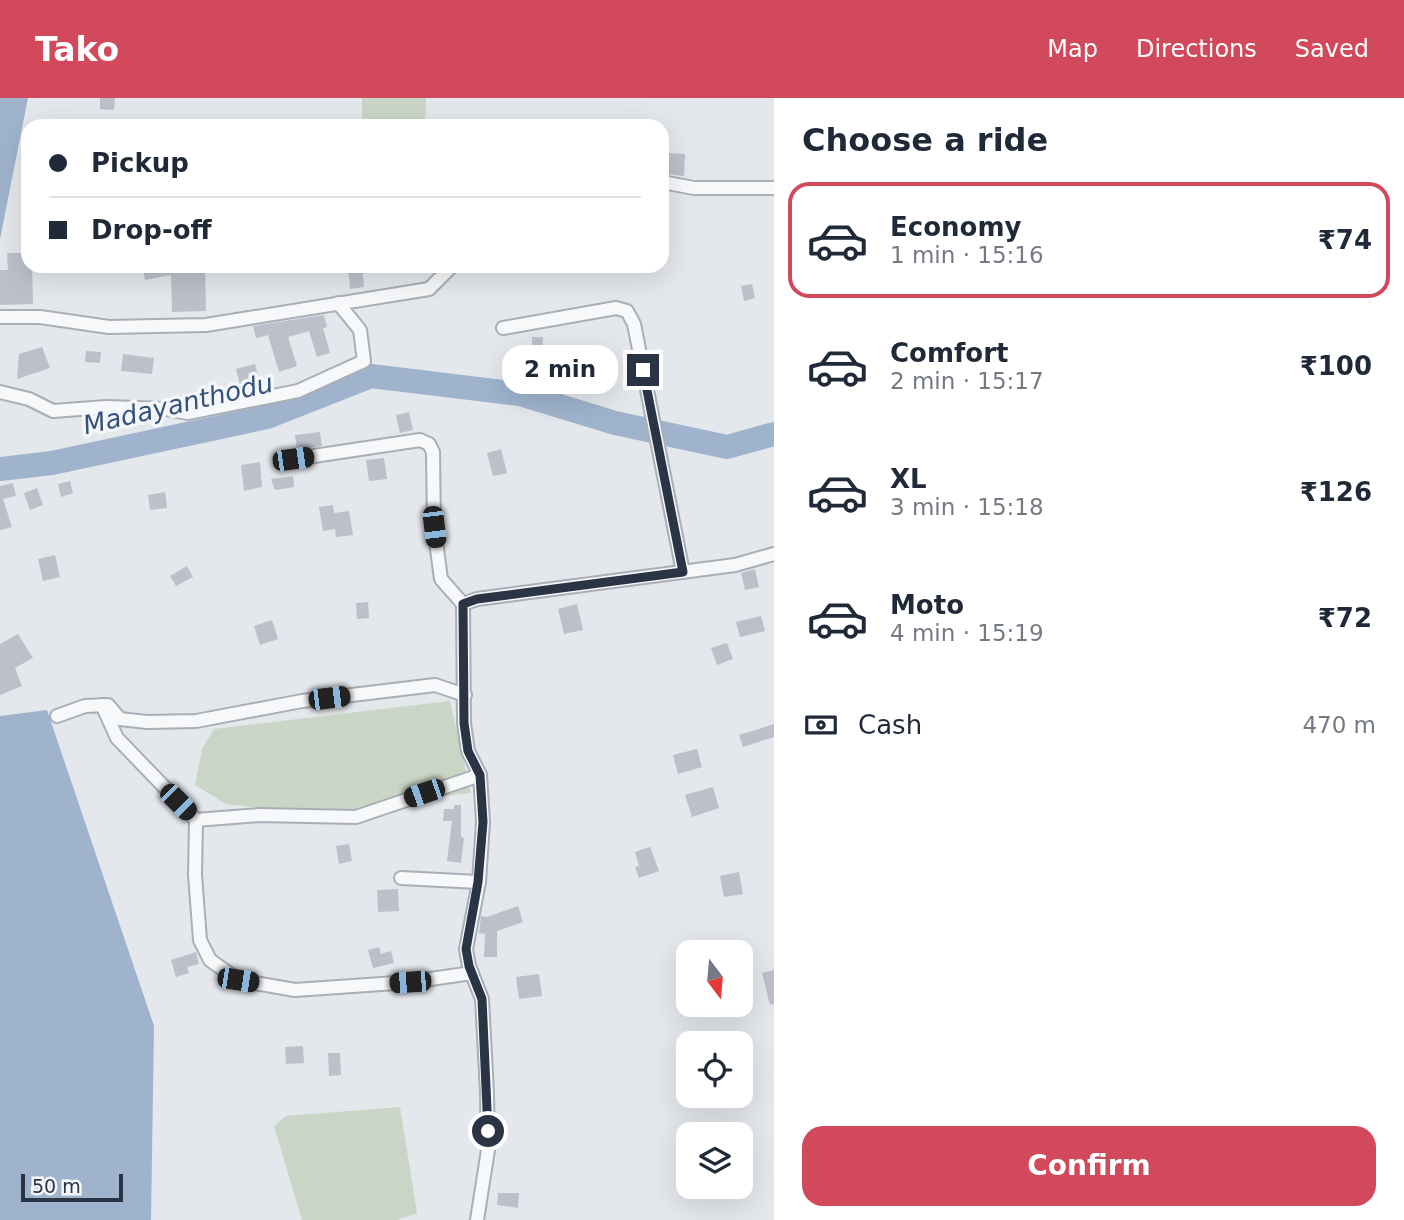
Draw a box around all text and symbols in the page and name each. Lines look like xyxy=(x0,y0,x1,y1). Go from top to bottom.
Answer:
text: Tako xyxy=(35,30,119,69)
text: Map xyxy=(1047,35,1098,63)
text: Directions xyxy=(1136,35,1257,63)
text: Saved xyxy=(1295,35,1369,63)
text: Choose a ride xyxy=(802,121,1048,159)
text: Pickup xyxy=(91,148,189,178)
icon: car xyxy=(806,209,869,272)
text: Economy xyxy=(890,212,1021,242)
text: Drop-off xyxy=(91,215,212,245)
text: ₹74 xyxy=(1318,225,1372,255)
text: 1 min · 15:16 xyxy=(890,242,1044,268)
icon: car xyxy=(806,335,869,398)
text: Comfort xyxy=(890,338,1008,368)
callout: 2 min xyxy=(503,345,618,394)
text: ₹100 xyxy=(1300,351,1372,381)
route end xyxy=(627,354,659,386)
text: 2 min xyxy=(524,356,596,382)
water label: Madayanthodu xyxy=(80,368,276,440)
text: 2 min · 15:17 xyxy=(890,368,1044,394)
car xyxy=(271,446,316,472)
icon: car xyxy=(806,461,869,524)
text: XL xyxy=(890,464,927,494)
text: ₹126 xyxy=(1300,477,1372,507)
text: 3 min · 15:18 xyxy=(890,494,1044,520)
car xyxy=(422,505,447,549)
icon: car xyxy=(806,587,869,650)
text: Moto xyxy=(890,590,964,620)
text: ₹72 xyxy=(1318,603,1372,633)
text: 4 min · 15:19 xyxy=(890,620,1044,646)
car xyxy=(307,685,352,711)
icon: cash xyxy=(802,706,840,744)
text: Cash xyxy=(858,710,922,740)
text: 470 m xyxy=(1302,712,1376,738)
car xyxy=(401,776,448,810)
car xyxy=(156,780,201,824)
north arrow xyxy=(676,940,752,1017)
map controls xyxy=(676,940,753,1199)
car xyxy=(216,966,261,994)
car xyxy=(389,970,432,994)
button: locate xyxy=(676,1031,753,1108)
route start xyxy=(472,1115,504,1147)
button: layers xyxy=(676,1122,753,1199)
button: Confirm xyxy=(802,1126,1376,1206)
scale bar xyxy=(21,1171,122,1203)
text: 50 m xyxy=(32,1175,81,1197)

